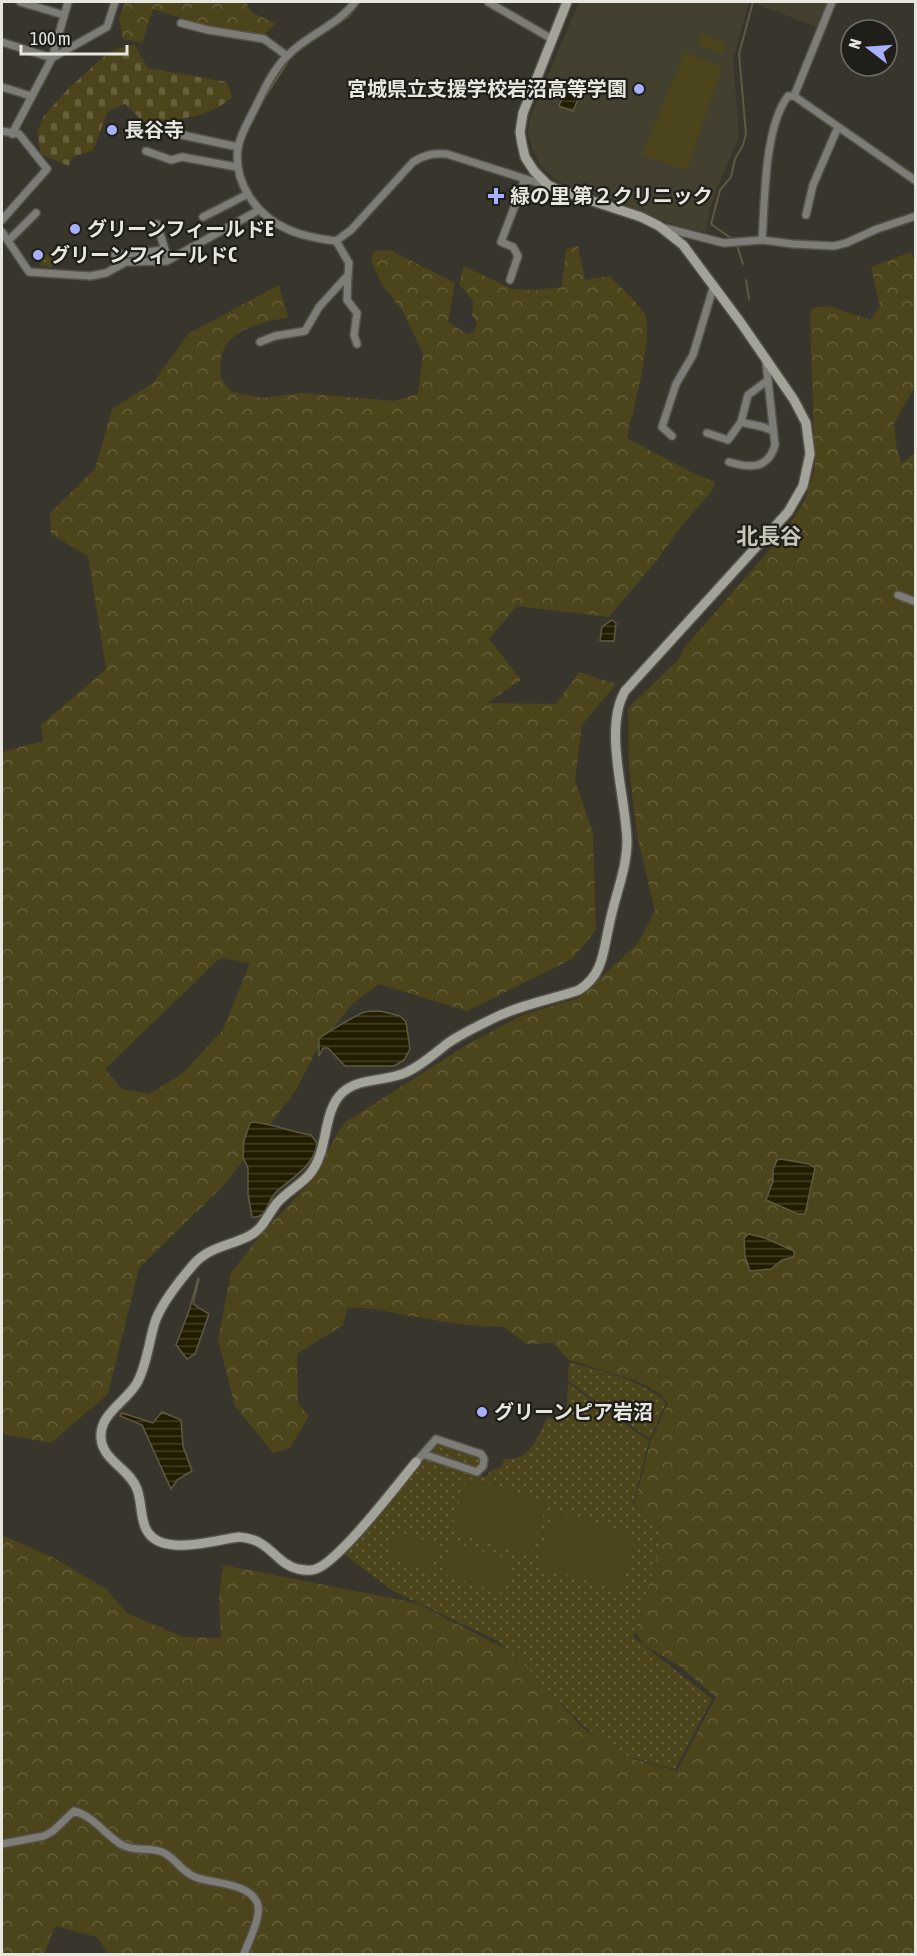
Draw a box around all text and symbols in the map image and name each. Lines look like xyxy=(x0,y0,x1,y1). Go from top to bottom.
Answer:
scale bar xyxy=(21,18,128,56)
north arrow xyxy=(839,18,899,78)
text: 100 m xyxy=(30,28,71,49)
text: N xyxy=(845,36,865,51)
place label: 宮城県立支援学校岩沼高等学園 xyxy=(347,77,627,100)
marker: 宮城県立支援学校岩沼高等学園 xyxy=(632,82,646,96)
place label: 長谷寺 xyxy=(124,118,184,141)
marker: 長谷寺 xyxy=(105,123,119,137)
place label: 緑の里 第２クリニック xyxy=(510,184,713,207)
marker: 緑の里 第２クリニック xyxy=(487,187,505,205)
place label: グリーンフィールドE xyxy=(87,217,274,240)
marker: グリーンフィールドE xyxy=(68,222,82,236)
place label: グリーンフィールドC xyxy=(50,243,237,266)
marker: グリーンフィールドC xyxy=(31,248,45,262)
district label: 北長谷 xyxy=(736,523,802,549)
place label: グリーンピア岩沼 xyxy=(494,1400,653,1423)
marker: グリーンピア岩沼 xyxy=(475,1405,489,1419)

